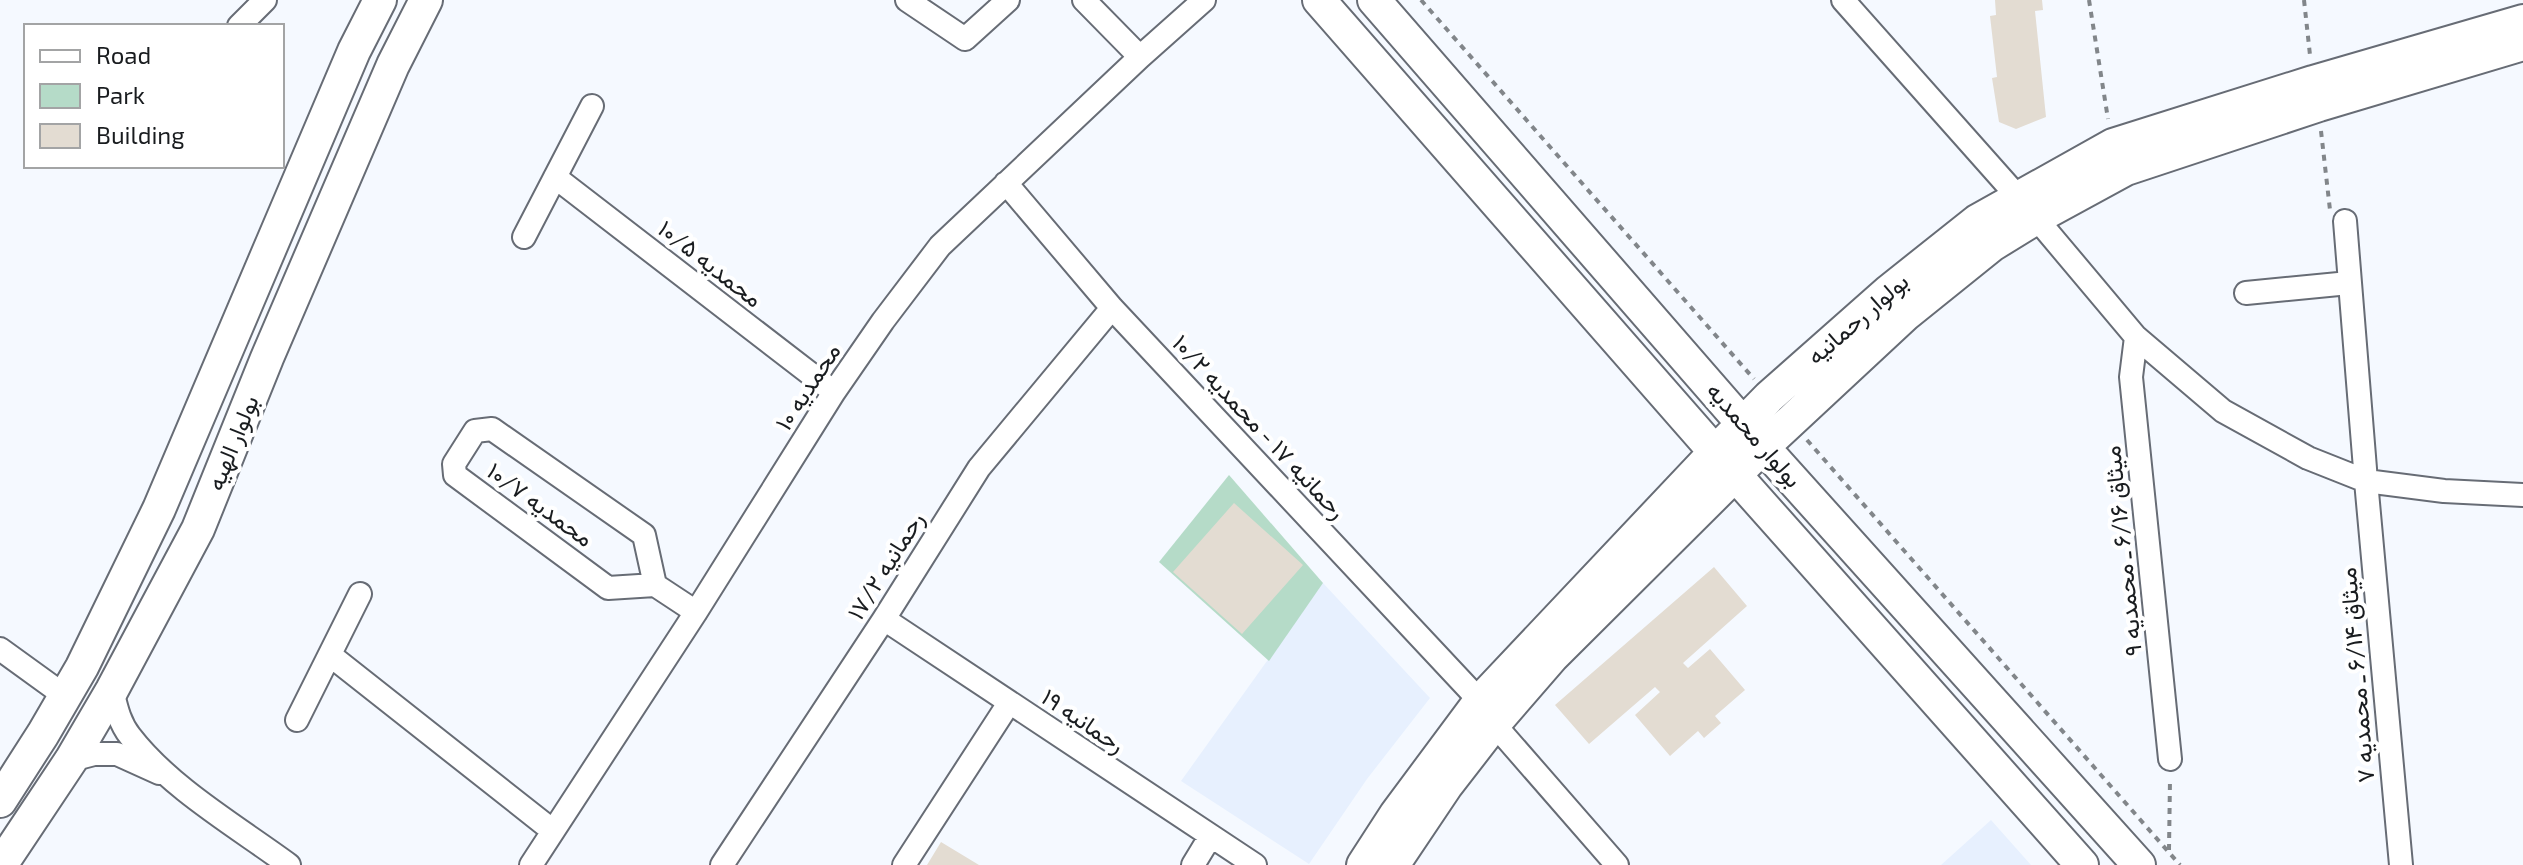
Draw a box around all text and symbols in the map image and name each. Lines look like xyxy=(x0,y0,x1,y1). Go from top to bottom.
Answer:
legend xyxy=(24,24,284,168)
text: Road xyxy=(96,40,151,69)
text: Park xyxy=(96,80,145,109)
text: Building xyxy=(96,120,185,149)
street label: محمدیه ۱۰/۵ xyxy=(652,213,769,313)
street label: بولوار رحمانیه xyxy=(1800,266,1915,371)
street label: رحمانیه ۱۷ - محمدیه ۱۰/۲ xyxy=(1166,328,1353,525)
street label: محمدیه ۱۰ xyxy=(768,337,846,436)
street label: بولوار محمدیه xyxy=(1700,375,1809,494)
street label: بولوار الهیه xyxy=(199,391,266,495)
street label: میثاق ۶/۱۶ ـ محمدیه ۹ xyxy=(2096,444,2148,658)
street label: محمدیه ۱۰/۷ xyxy=(481,455,600,553)
street label: رحمانیه ۱۷/۲ xyxy=(840,506,931,626)
street label: میثاق ۶/۱۴ ـ محمدیه ۷ xyxy=(2332,566,2380,784)
street label: رحمانیه ۱۹ xyxy=(1036,681,1131,760)

